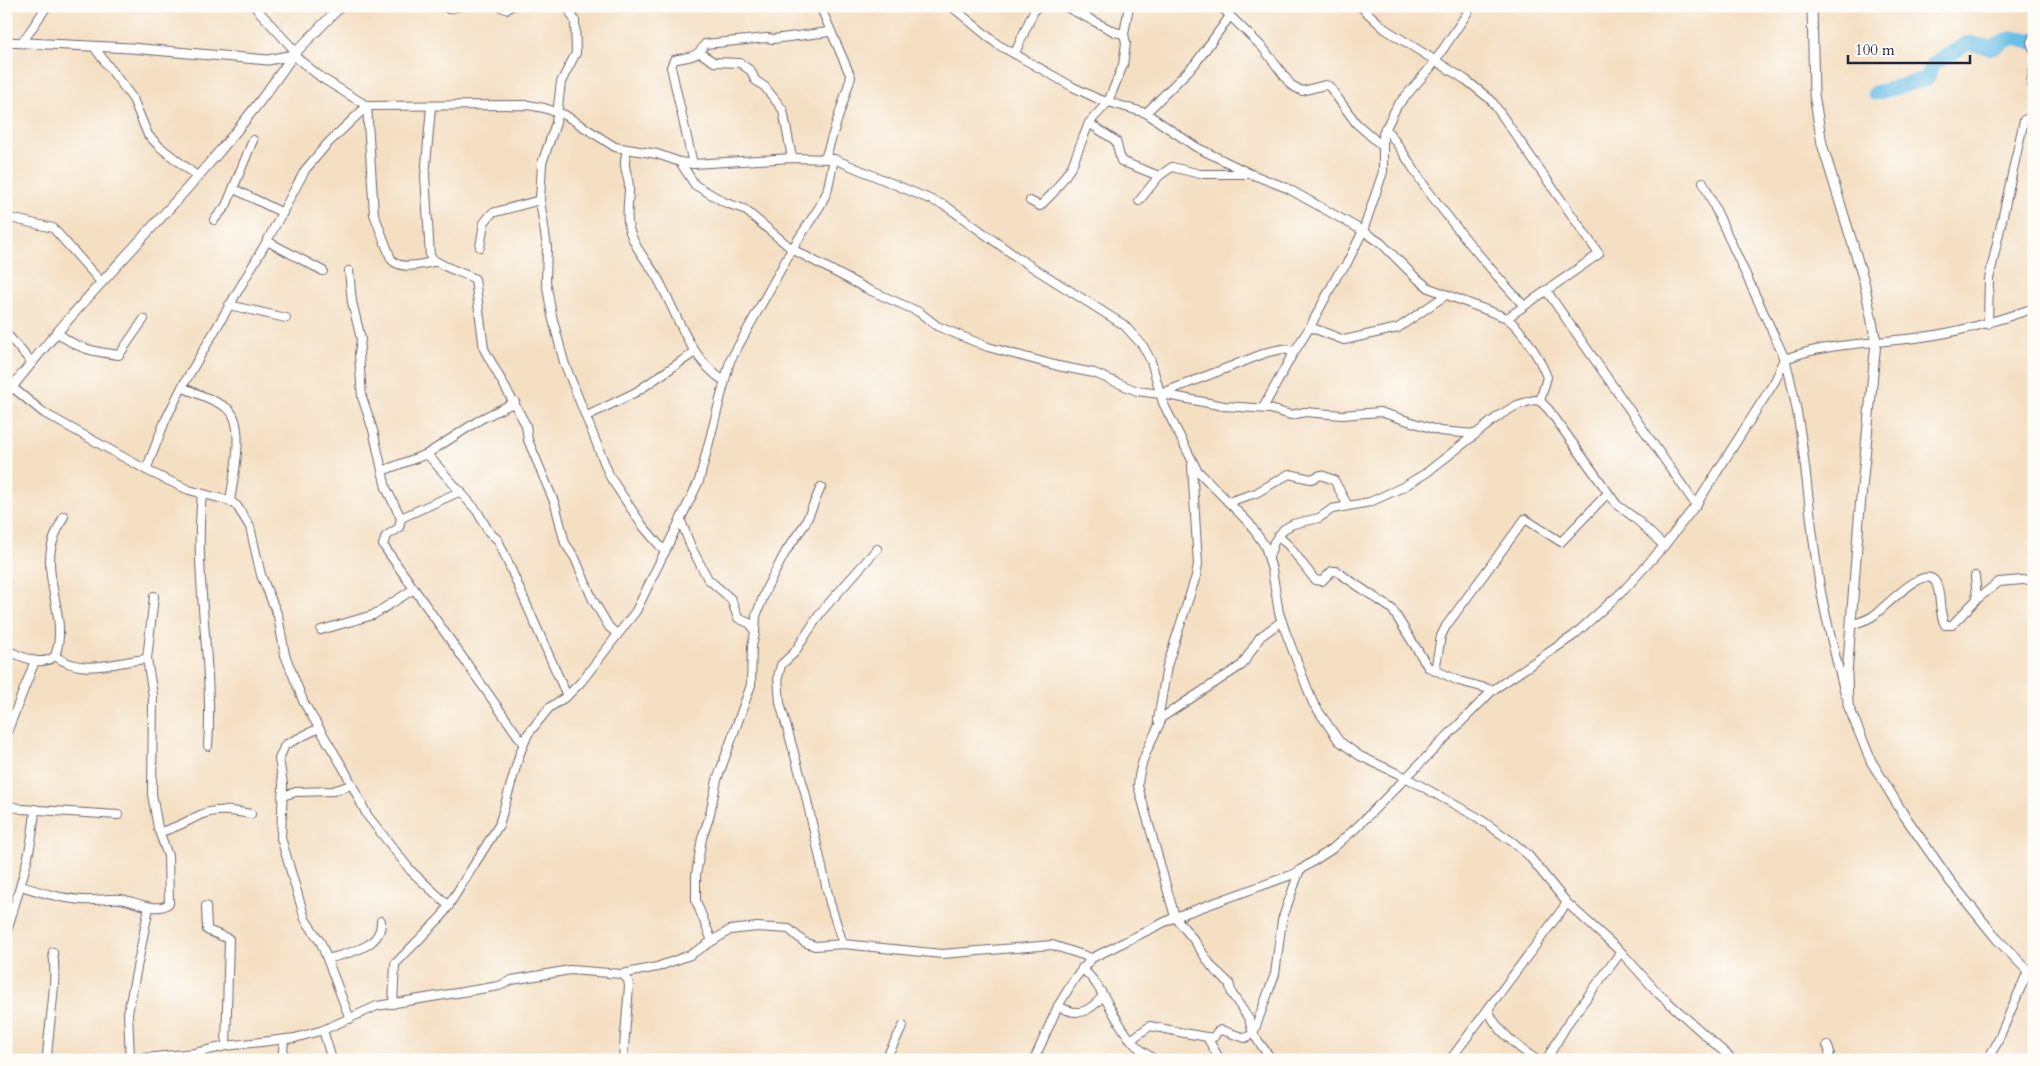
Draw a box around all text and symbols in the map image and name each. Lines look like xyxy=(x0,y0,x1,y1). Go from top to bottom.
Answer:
scale bar xyxy=(1848,32,1970,64)
text: 100 m xyxy=(1855,40,1895,60)

